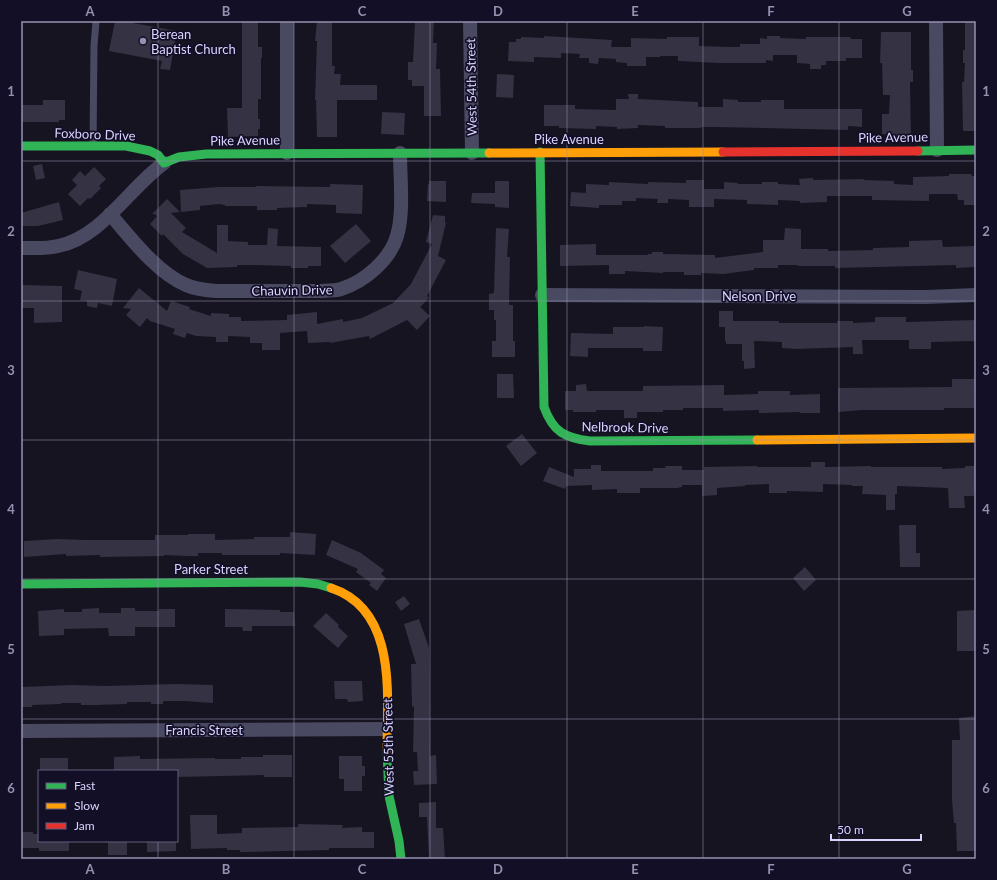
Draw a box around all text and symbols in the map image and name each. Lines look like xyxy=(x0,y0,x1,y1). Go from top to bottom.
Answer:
text: A xyxy=(84,3,95,19)
text: B xyxy=(222,3,231,19)
text: C xyxy=(358,3,367,19)
text: D xyxy=(493,3,503,19)
text: E xyxy=(631,3,639,19)
text: F xyxy=(767,3,775,19)
text: G xyxy=(902,3,912,19)
place label: Berean Baptist Church xyxy=(151,26,236,57)
marker: Berean Baptist Church xyxy=(138,36,148,46)
street label: West 54th Street xyxy=(462,38,480,136)
text: 1 xyxy=(7,83,15,99)
text: 1 xyxy=(982,83,990,99)
street label: Foxboro Drive xyxy=(54,125,136,143)
street label: Pike Avenue xyxy=(858,128,928,146)
street label: Pike Avenue xyxy=(210,131,280,149)
street label: Pike Avenue xyxy=(534,131,604,147)
text: 2 xyxy=(7,223,15,239)
text: 2 xyxy=(982,223,990,239)
street label: Chauvin Drive xyxy=(251,281,333,299)
street label: Nelson Drive xyxy=(722,288,796,304)
text: 3 xyxy=(7,362,15,378)
text: 3 xyxy=(982,362,990,378)
street label: Nelbrook Drive xyxy=(581,418,669,436)
text: 4 xyxy=(7,501,15,517)
text: 4 xyxy=(982,501,990,517)
street label: Parker Street xyxy=(174,561,248,577)
text: 5 xyxy=(7,641,15,657)
text: 5 xyxy=(982,641,990,657)
street label: West 55th Street xyxy=(379,698,397,796)
street label: Francis Street xyxy=(165,722,243,738)
legend xyxy=(38,770,178,842)
text: Fast xyxy=(74,778,96,793)
text: 6 xyxy=(7,780,15,796)
text: 6 xyxy=(982,780,990,796)
text: Slow xyxy=(74,798,100,813)
scale bar xyxy=(831,816,921,842)
text: Jam xyxy=(74,818,95,833)
text: 50 m xyxy=(837,822,864,837)
text: A xyxy=(84,861,95,877)
text: B xyxy=(222,861,231,877)
text: C xyxy=(358,861,367,877)
text: D xyxy=(493,861,503,877)
text: E xyxy=(631,861,639,877)
text: F xyxy=(767,861,775,877)
text: G xyxy=(902,861,912,877)

